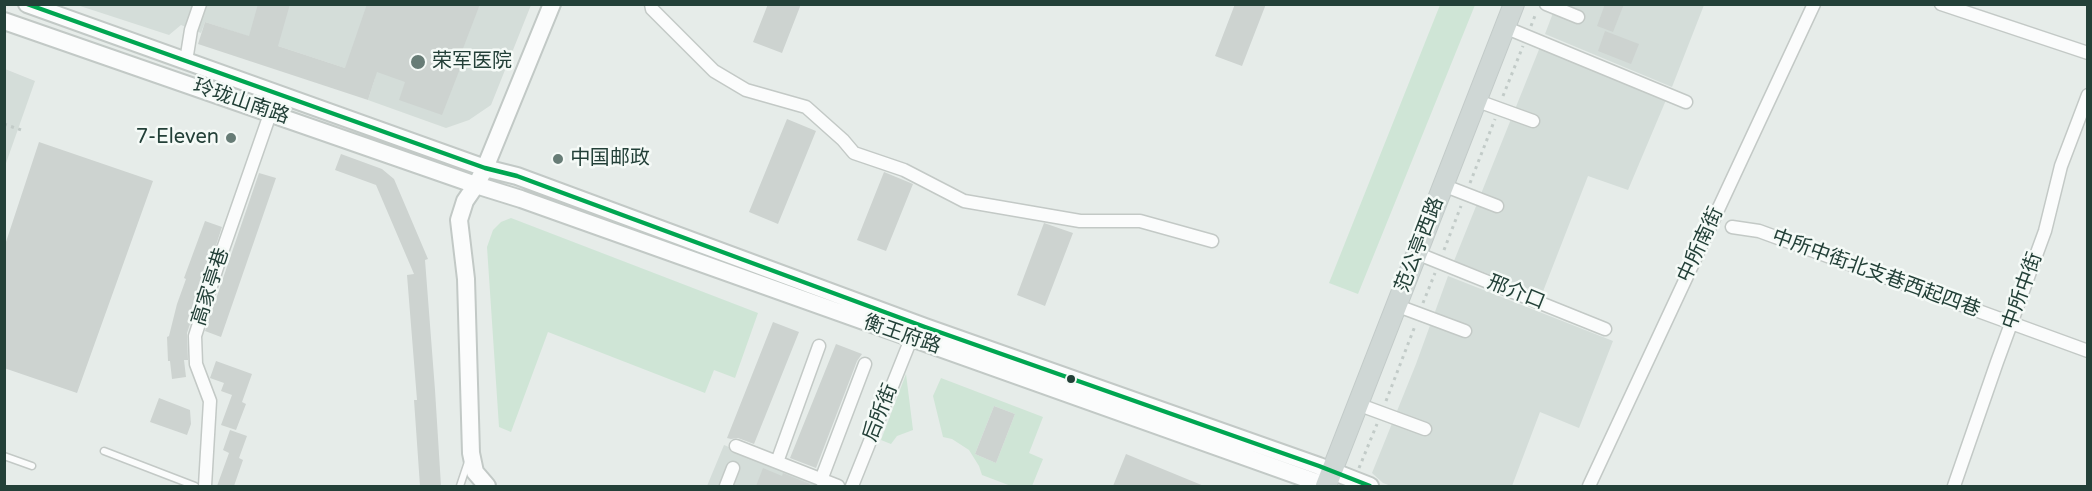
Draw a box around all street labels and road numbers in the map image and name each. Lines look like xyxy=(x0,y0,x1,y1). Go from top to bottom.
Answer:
street label: 玲珑山南路 xyxy=(190,74,292,130)
street label: 范公亭西路 xyxy=(1391,194,1449,296)
street label: 中所南街 xyxy=(1673,204,1729,286)
street label: 中所中街北支巷西起四巷 xyxy=(1769,225,1983,323)
street label: 高家亭巷 xyxy=(187,245,235,329)
street label: 中所中街 xyxy=(1998,249,2048,333)
street label: 邢介口 xyxy=(1484,271,1548,315)
street label: 衡王府路 xyxy=(860,311,944,359)
street label: 后所街 xyxy=(859,381,903,445)

